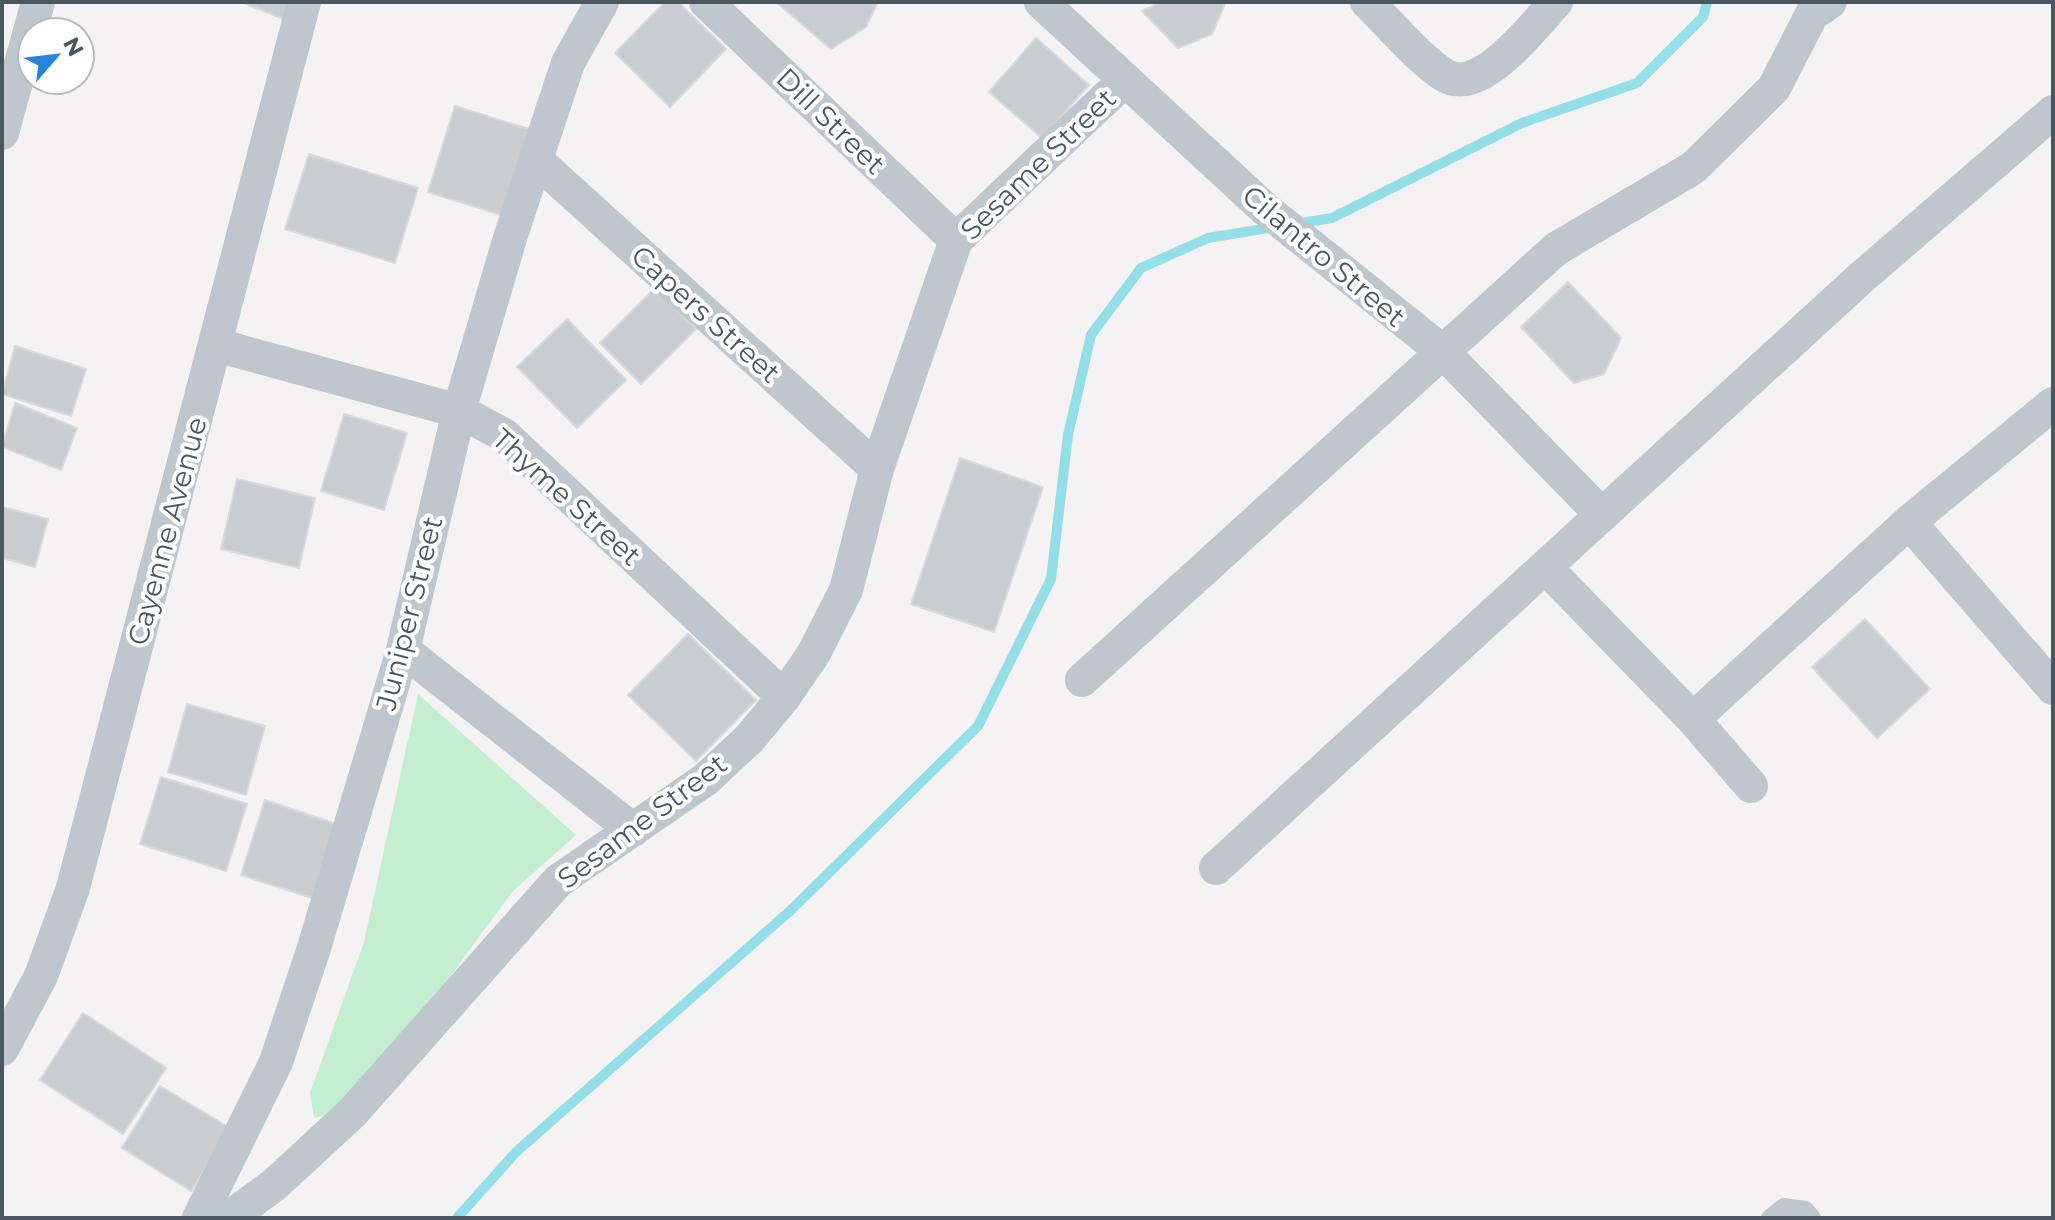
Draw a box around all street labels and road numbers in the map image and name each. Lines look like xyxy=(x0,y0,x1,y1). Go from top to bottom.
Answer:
street label: Dill Street xyxy=(770,61,892,181)
street label: Sesame Street xyxy=(953,81,1123,247)
street label: Cilantro Street xyxy=(1236,178,1412,334)
street label: Capers Street xyxy=(624,238,788,390)
street label: Cayenne Avenue xyxy=(120,413,214,649)
street label: Thyme Street xyxy=(486,421,648,573)
street label: Juniper Street xyxy=(368,513,449,714)
street label: Sesame Street xyxy=(551,746,733,896)

